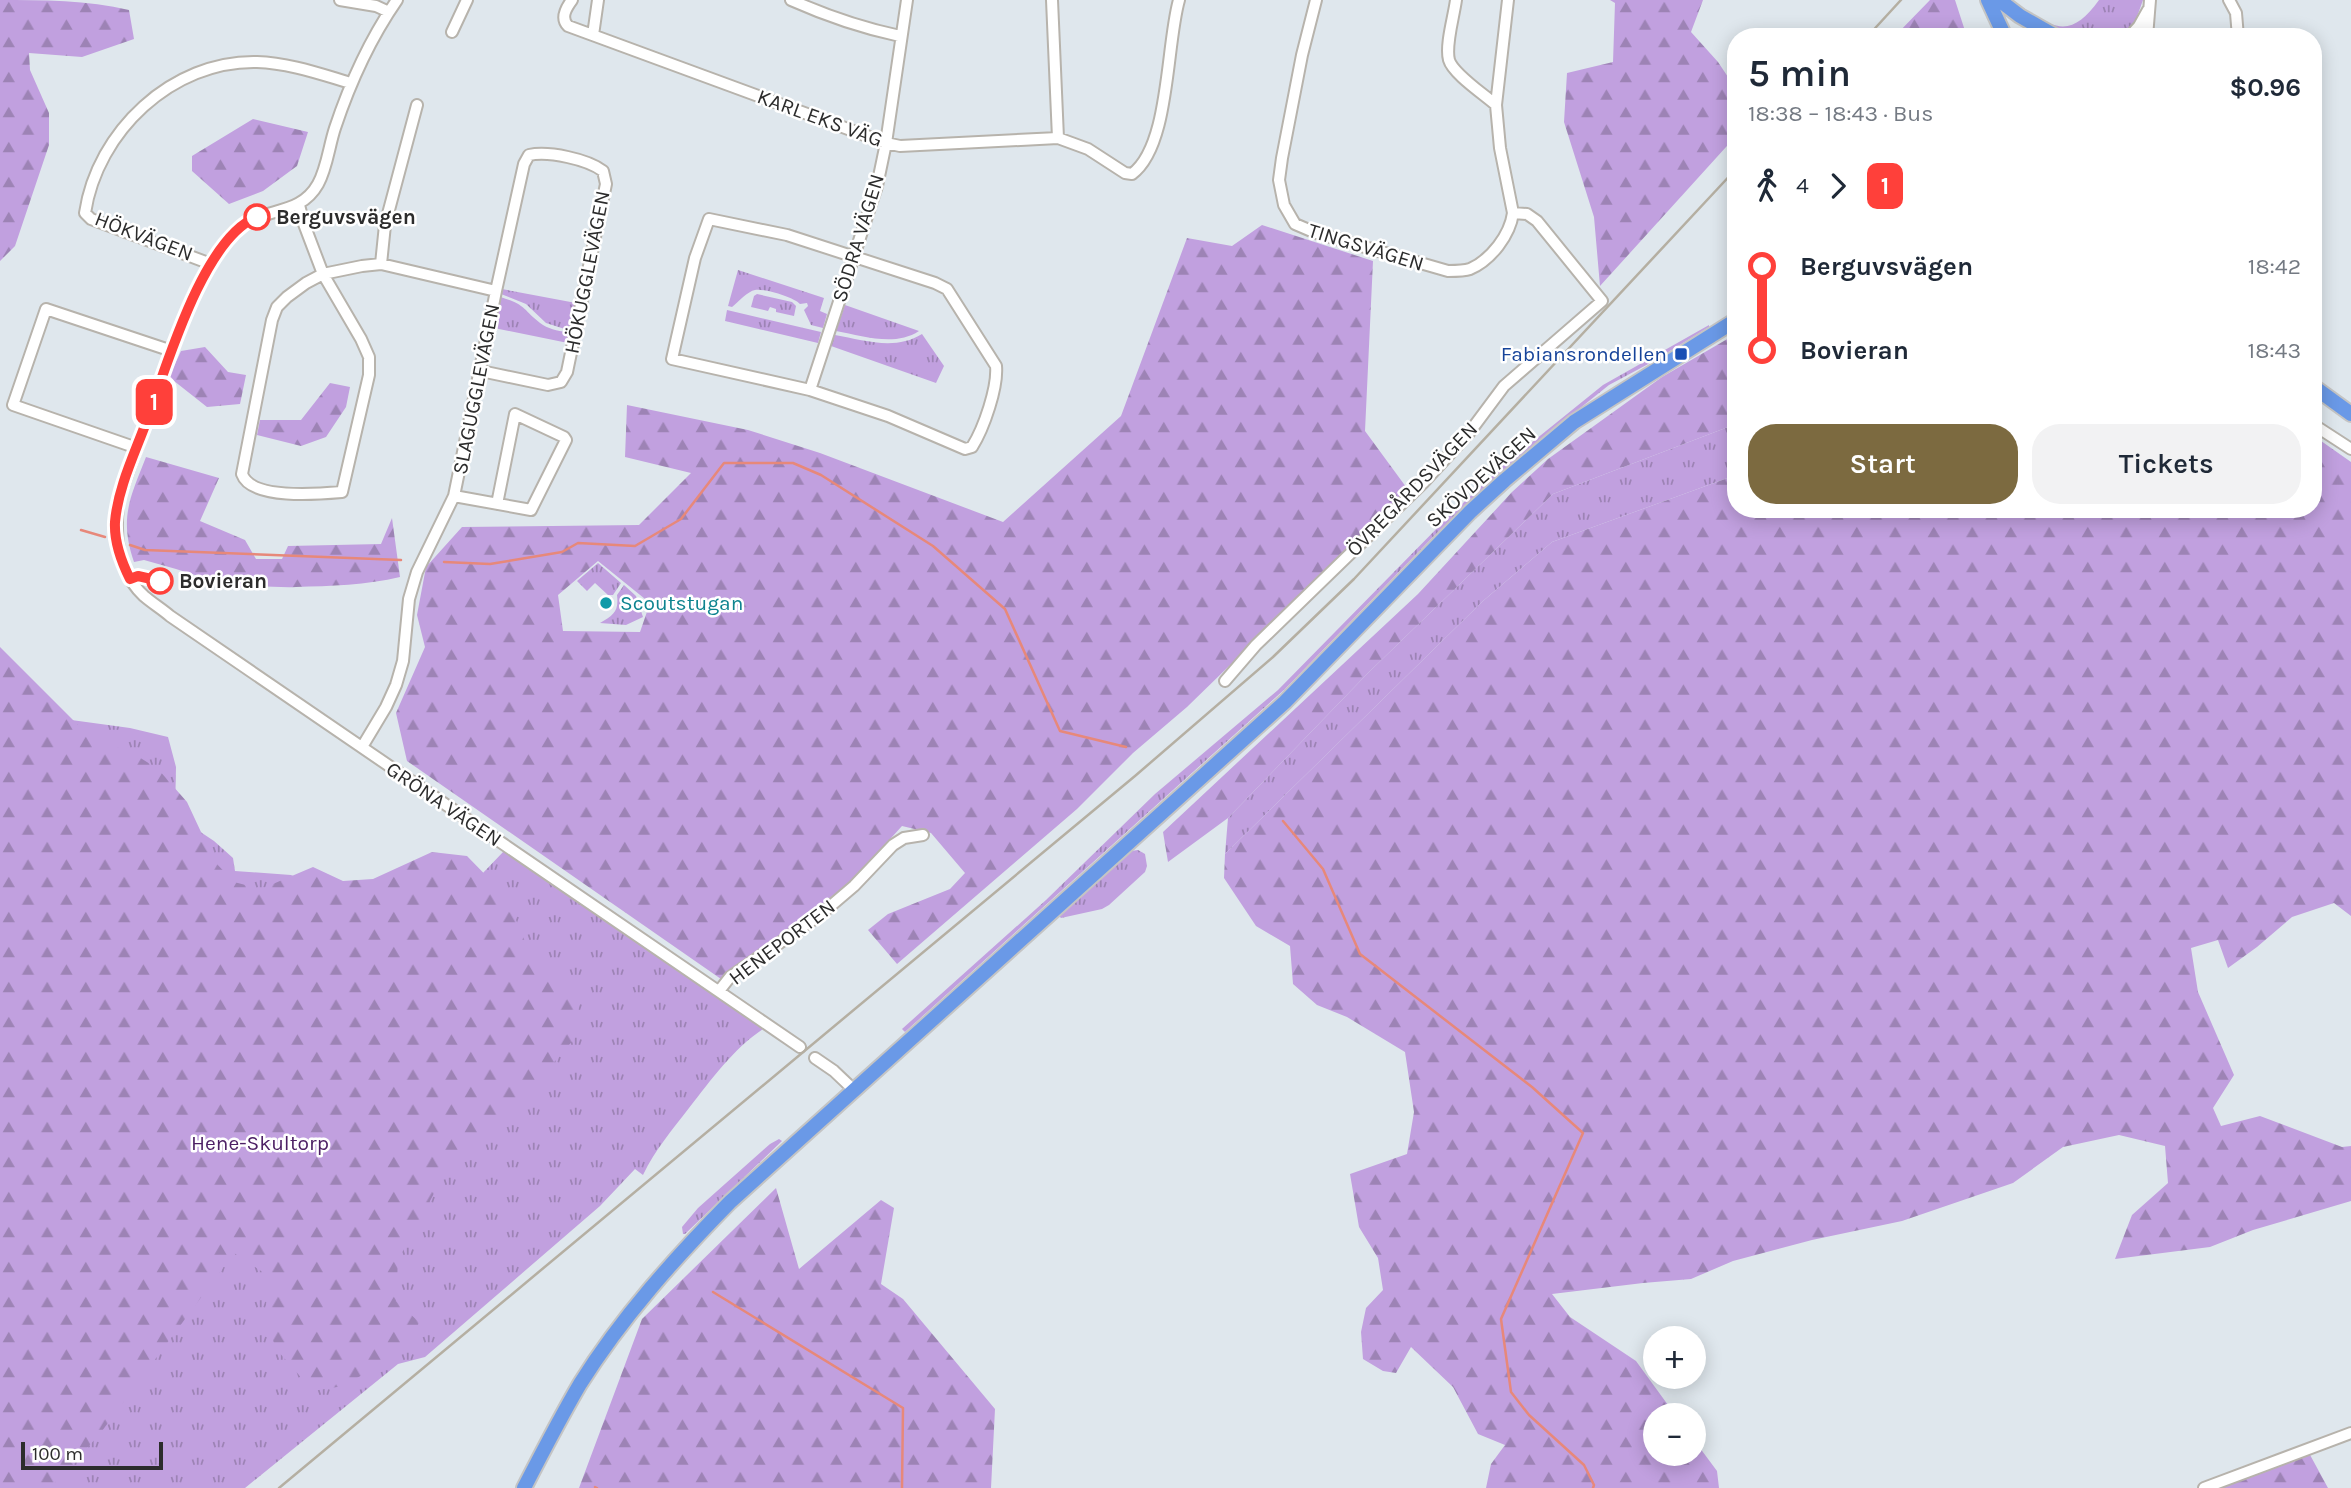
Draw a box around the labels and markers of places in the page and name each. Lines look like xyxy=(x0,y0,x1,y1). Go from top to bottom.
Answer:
marker: Berguvsvägen xyxy=(244,204,270,230)
place label: Berguvsvägen xyxy=(276,205,416,229)
place label: Fabiansrondellen xyxy=(1501,342,1667,366)
marker: Fabiansrondellen xyxy=(1673,346,1689,362)
marker: Bovieran xyxy=(147,568,173,594)
place label: Bovieran xyxy=(179,569,267,593)
place label: Scoutstugan xyxy=(620,591,743,615)
marker: Scoutstugan xyxy=(598,595,614,611)

